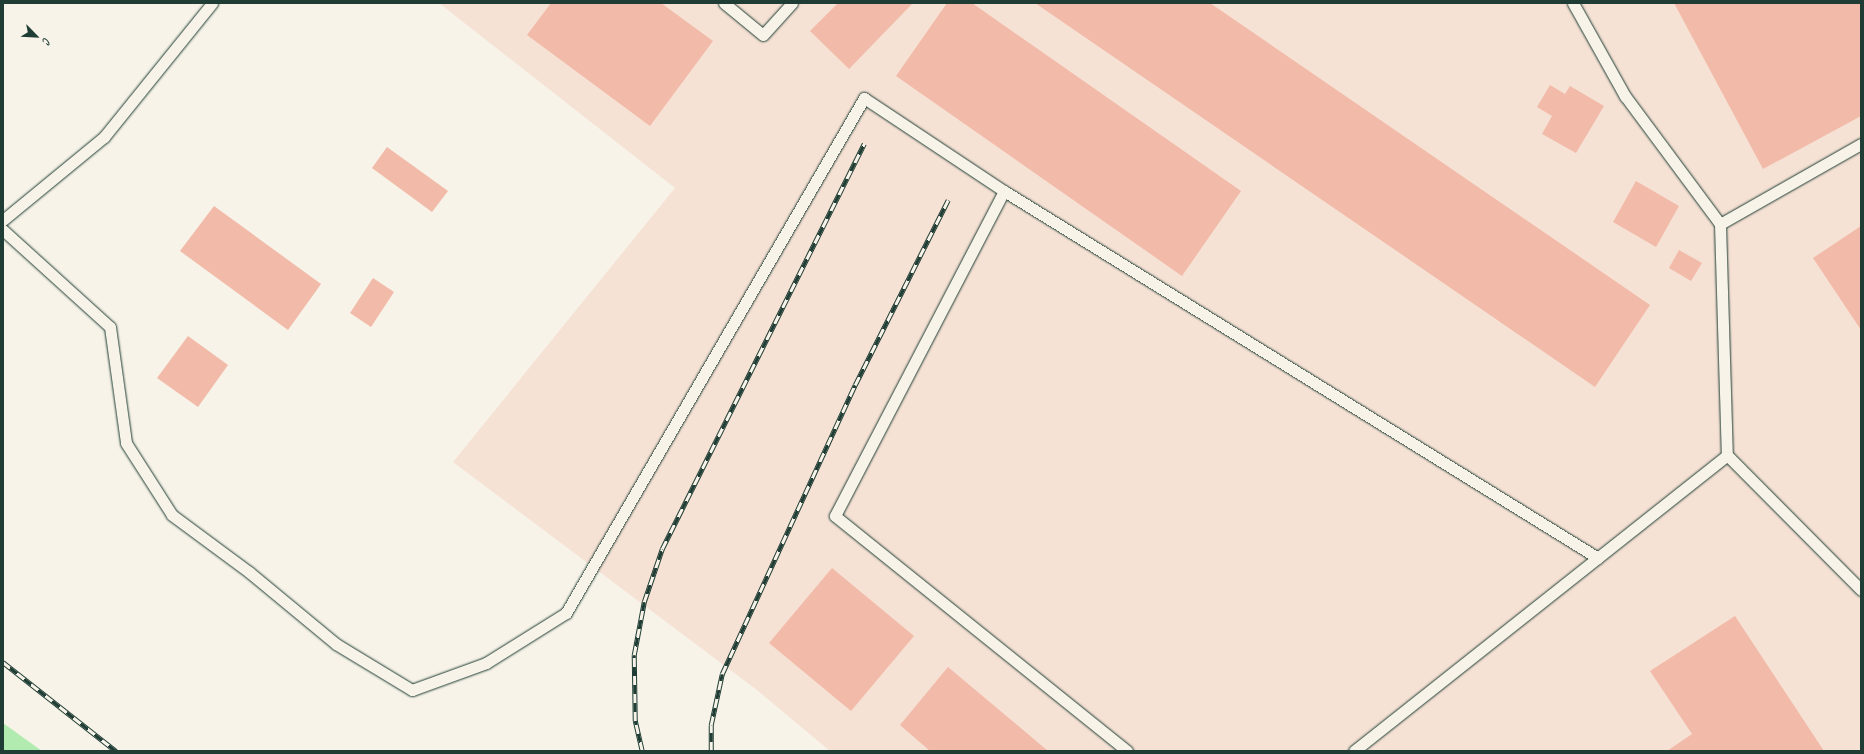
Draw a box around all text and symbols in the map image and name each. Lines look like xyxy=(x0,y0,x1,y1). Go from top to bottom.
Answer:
north arrow xyxy=(16,16,56,56)
text: С xyxy=(39,36,54,46)

